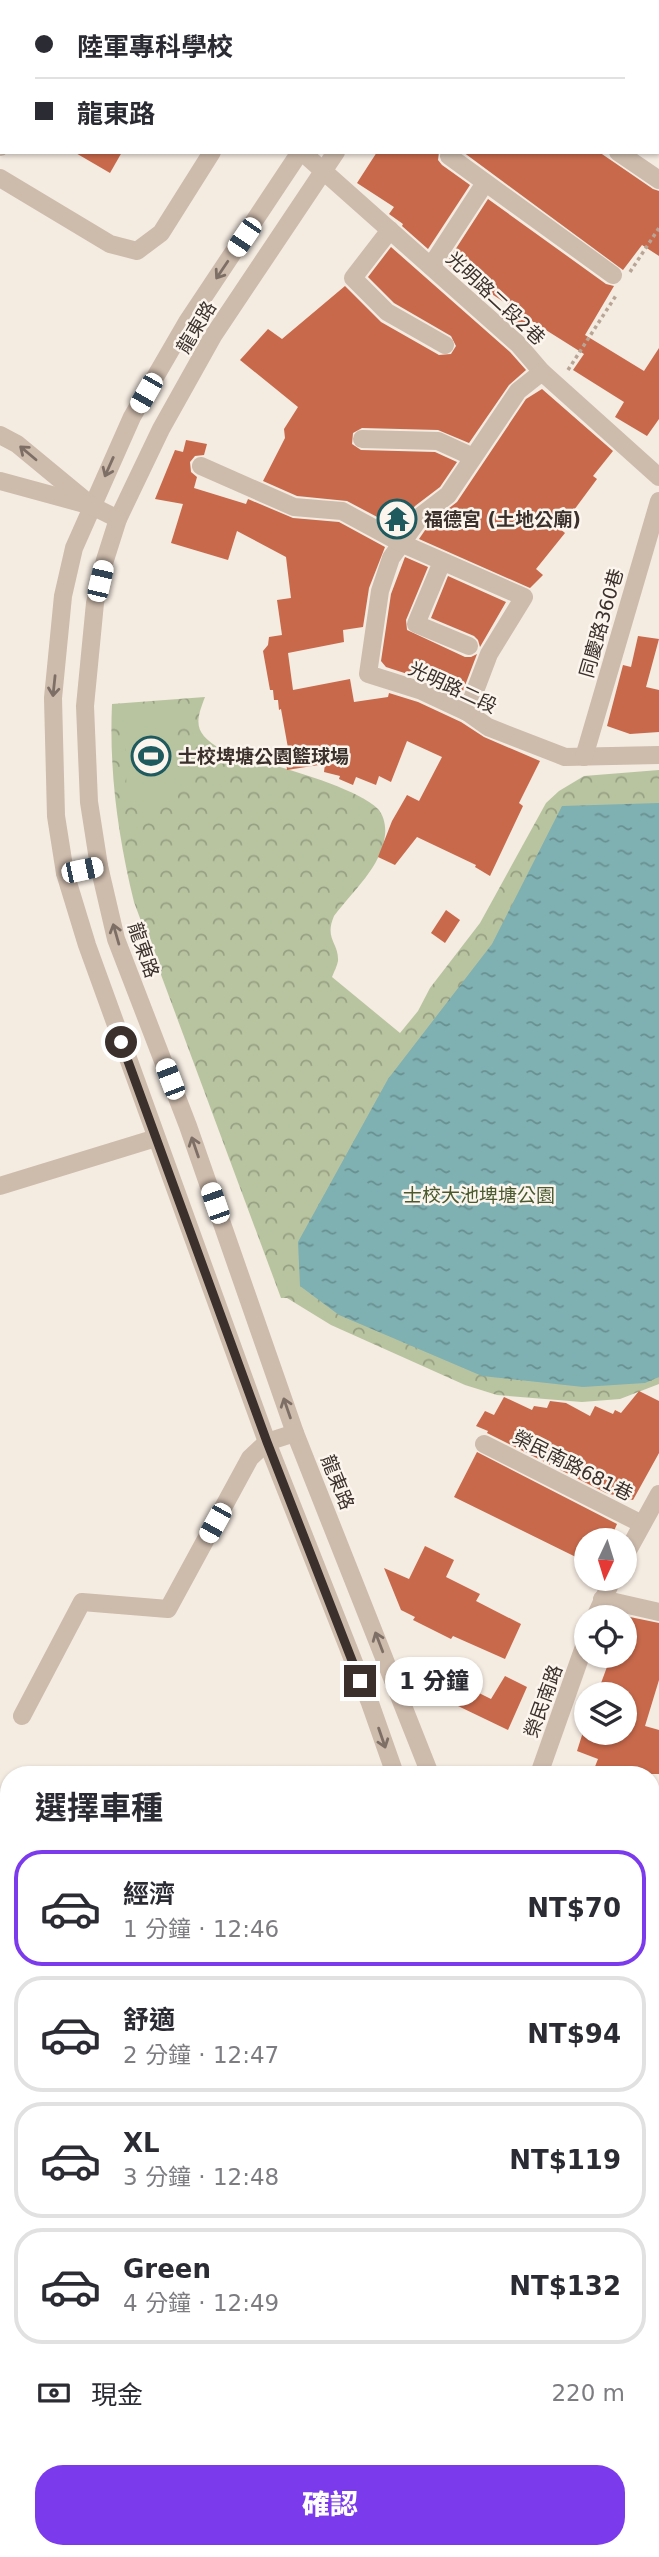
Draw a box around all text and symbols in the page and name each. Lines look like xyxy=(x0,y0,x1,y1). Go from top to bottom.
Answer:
text: 陸軍專科學校 xyxy=(77,32,233,62)
text: 龍東路 xyxy=(77,99,155,129)
car xyxy=(224,214,265,260)
street label: 光明路二段2巷 xyxy=(442,247,550,349)
one-way arrow xyxy=(214,260,229,279)
street label: 龍東路 xyxy=(172,297,220,357)
car xyxy=(127,370,166,416)
one-way arrow xyxy=(19,445,37,461)
one-way arrow xyxy=(102,456,115,477)
temple icon: 福德宮 (土地公廟) xyxy=(376,498,418,540)
place label: 福德宮 (土地公廟) xyxy=(424,508,581,530)
car xyxy=(86,558,115,604)
street label: 同慶路360巷 xyxy=(575,566,627,680)
street label: 光明路二段 xyxy=(405,657,501,717)
one-way arrow xyxy=(47,674,60,697)
sports icon: 士校埤塘公園籃球場 xyxy=(130,735,172,777)
place label: 士校埤塘公園籃球場 xyxy=(178,745,349,767)
car xyxy=(60,855,105,885)
street label: 龍東路 xyxy=(124,919,164,981)
one-way arrow xyxy=(108,923,121,945)
route start xyxy=(105,1026,137,1058)
car xyxy=(153,1056,188,1102)
one-way arrow xyxy=(188,1136,201,1158)
car xyxy=(199,1180,232,1226)
park label: 士校大池埤塘公園 xyxy=(403,1184,555,1206)
one-way arrow xyxy=(280,1397,292,1419)
street label: 榮民南路681巷 xyxy=(510,1425,636,1505)
street label: 龍東路 xyxy=(317,1451,359,1513)
car xyxy=(196,1500,235,1546)
north arrow xyxy=(574,1528,637,1591)
map controls xyxy=(574,1528,637,1745)
button: locate xyxy=(574,1605,637,1668)
one-way arrow xyxy=(371,1632,384,1654)
callout: 1 分鐘 xyxy=(384,1656,482,1706)
street label: 榮民南路 xyxy=(520,1662,566,1740)
route end xyxy=(344,1665,376,1697)
text: 1 分鐘 xyxy=(399,1668,469,1694)
button: layers xyxy=(574,1682,637,1745)
one-way arrow xyxy=(376,1727,389,1749)
text: 選擇車種 xyxy=(35,1789,163,1827)
icon: car xyxy=(39,1877,102,1940)
text: 經濟 xyxy=(123,1879,175,1909)
text: NT$70 xyxy=(527,1893,621,1923)
text: 1 分鐘 · 12:46 xyxy=(123,1916,279,1942)
icon: car xyxy=(39,2003,102,2066)
text: 舒適 xyxy=(123,2005,175,2035)
text: NT$94 xyxy=(527,2019,621,2049)
text: 2 分鐘 · 12:47 xyxy=(123,2042,279,2068)
text: XL xyxy=(123,2128,160,2158)
icon: car xyxy=(39,2129,102,2192)
text: NT$119 xyxy=(509,2145,621,2175)
text: 3 分鐘 · 12:48 xyxy=(123,2164,279,2190)
text: Green xyxy=(123,2254,211,2284)
icon: car xyxy=(39,2255,102,2318)
text: NT$132 xyxy=(509,2271,621,2301)
text: 4 分鐘 · 12:49 xyxy=(123,2290,279,2316)
icon: cash xyxy=(35,2374,73,2412)
text: 現金 xyxy=(91,2380,143,2410)
text: 220 m xyxy=(551,2380,625,2406)
button: 確認 xyxy=(35,2465,625,2545)

